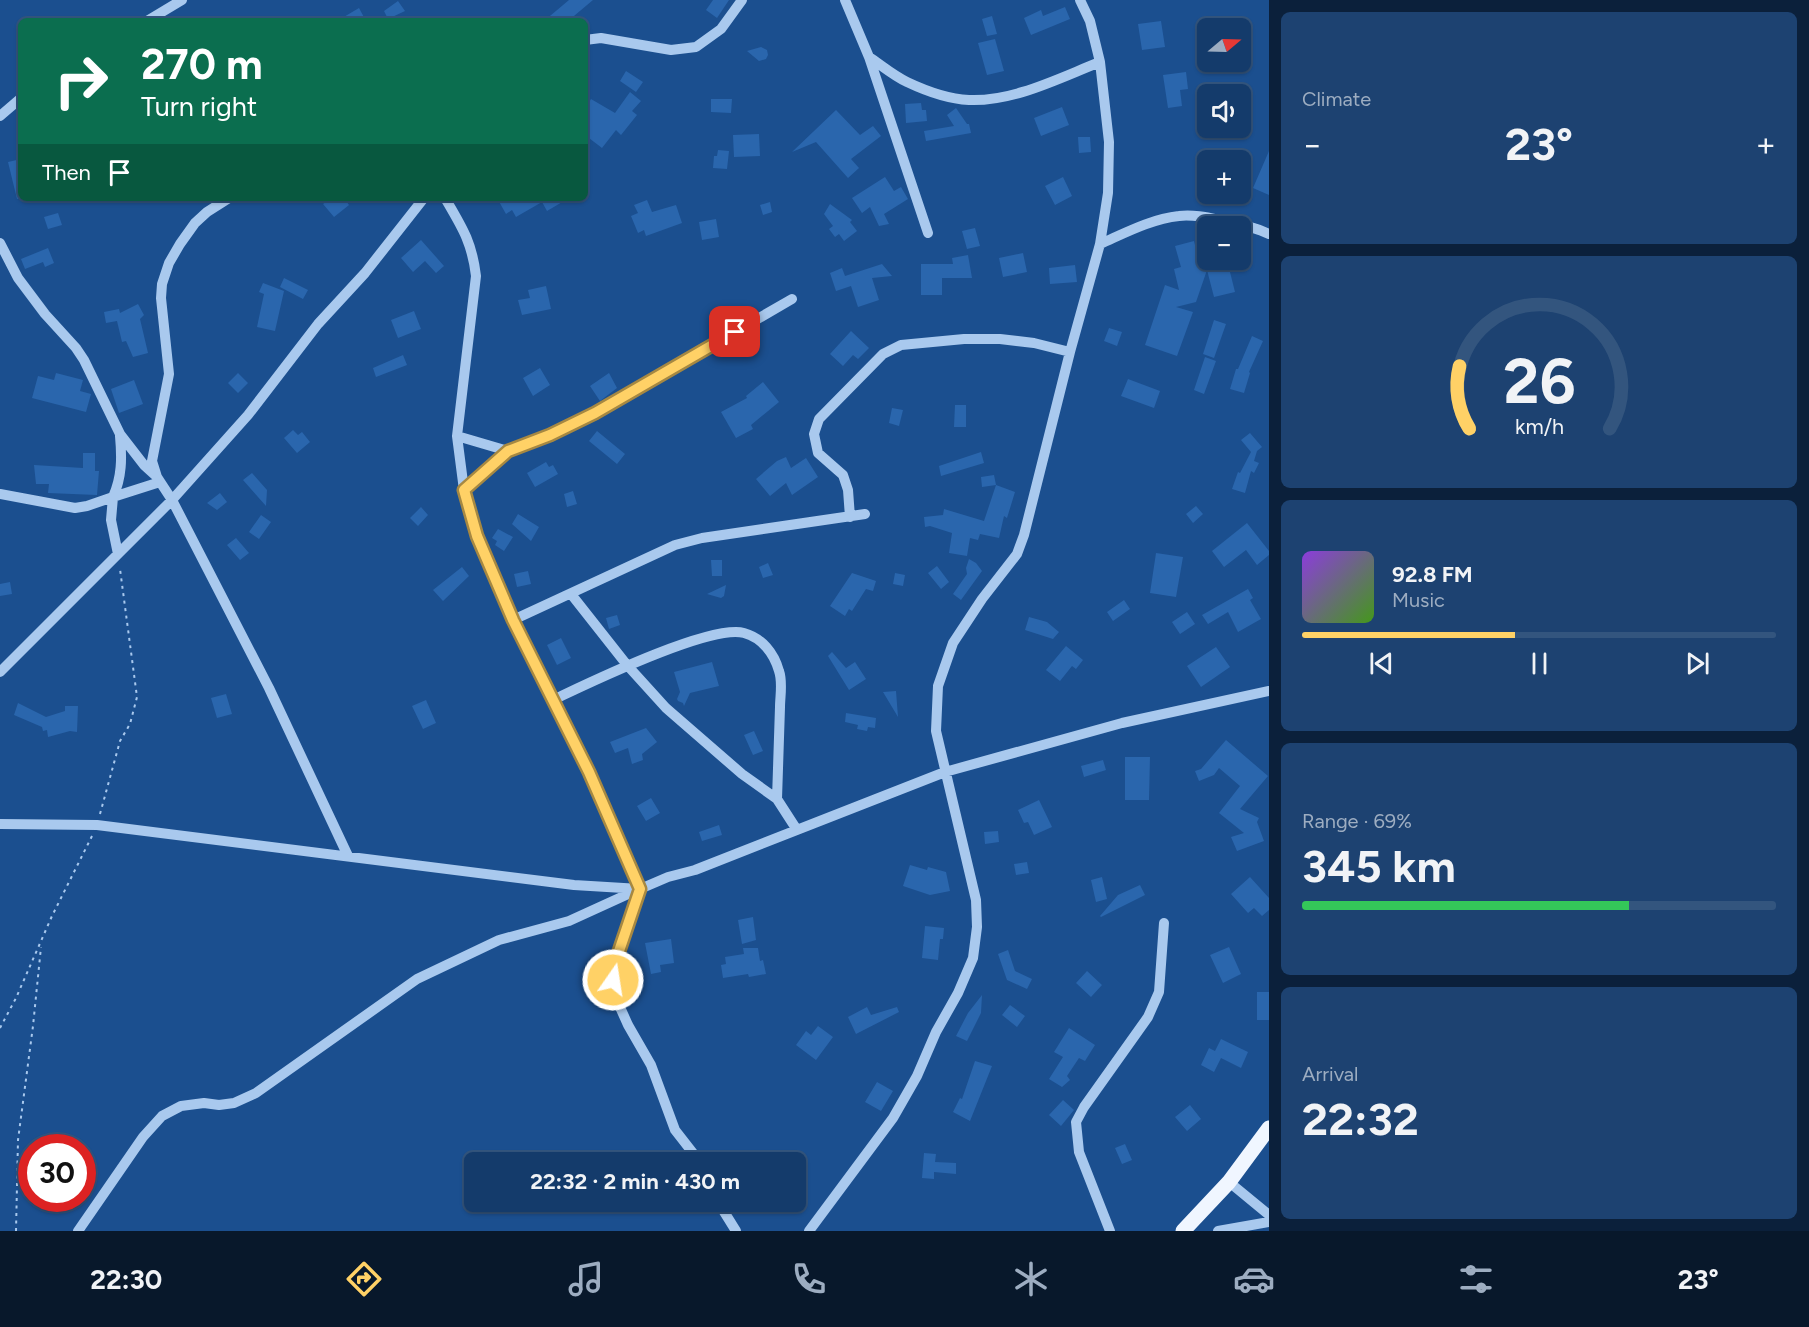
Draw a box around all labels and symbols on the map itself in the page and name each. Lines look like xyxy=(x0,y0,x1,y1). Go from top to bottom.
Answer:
north arrow xyxy=(1197,18,1251,72)
pin xyxy=(709,306,760,357)
position arrow xyxy=(581,948,645,1012)
speed limit sign: 30 xyxy=(18,1134,96,1212)

